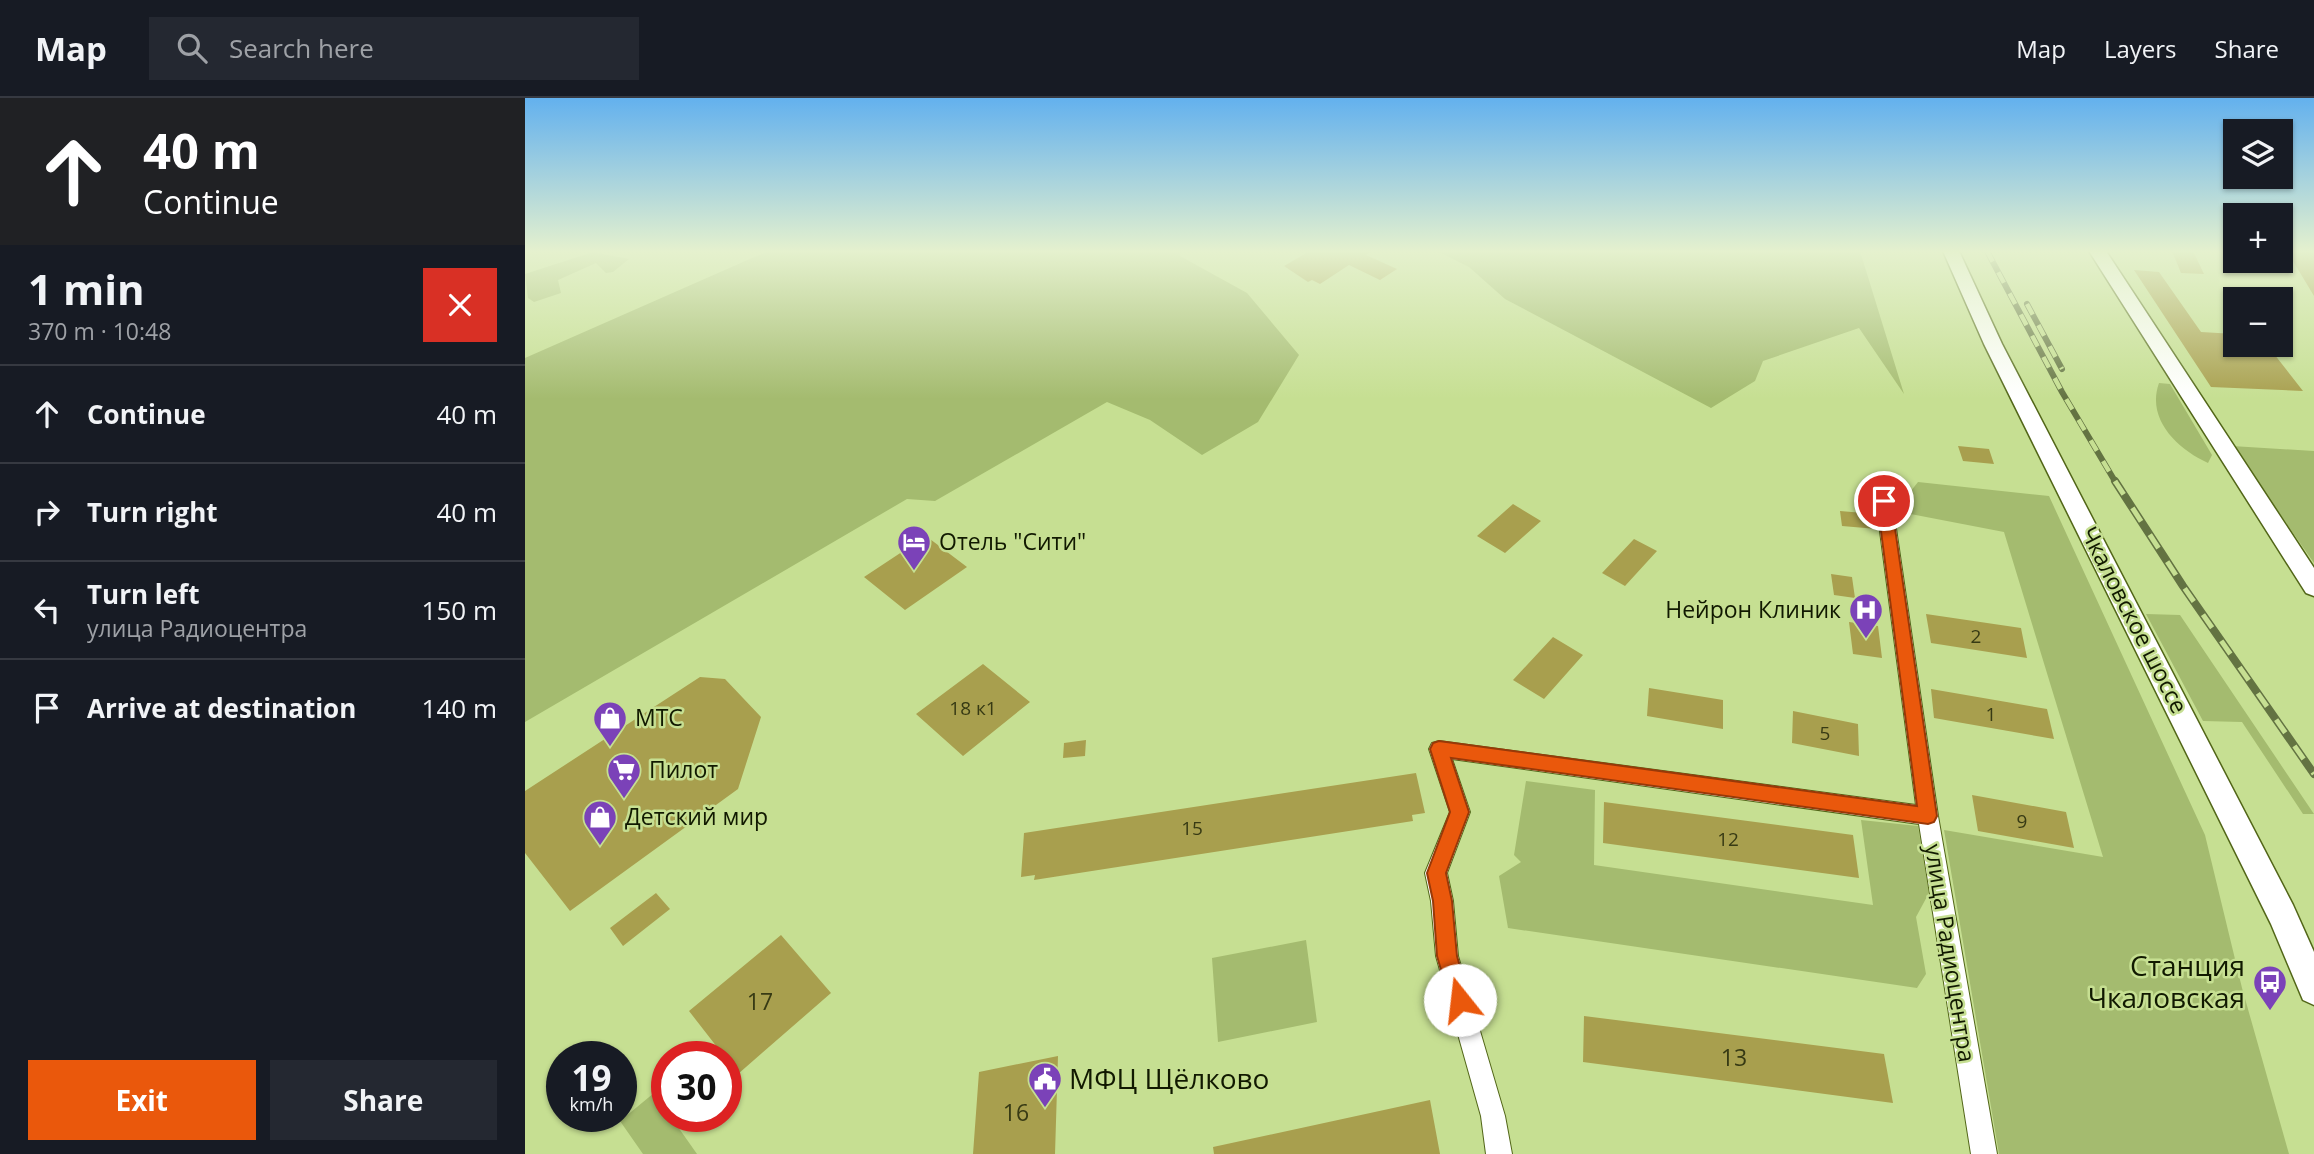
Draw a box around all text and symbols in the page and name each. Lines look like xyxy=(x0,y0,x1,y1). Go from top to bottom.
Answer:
search box xyxy=(149,17,639,80)
text: Map xyxy=(35,26,107,71)
icon: search xyxy=(173,29,211,67)
text: Search here xyxy=(229,30,374,66)
text: Map xyxy=(2016,32,2066,65)
text: Layers xyxy=(2104,32,2177,65)
text: Share xyxy=(2215,32,2279,65)
text: 40 m xyxy=(143,117,260,183)
map controls xyxy=(2223,119,2293,357)
button: layers xyxy=(2223,119,2293,189)
icon: ahead xyxy=(28,126,119,217)
text: Continue xyxy=(143,180,279,223)
button: + xyxy=(2223,203,2293,273)
text: 1 min xyxy=(28,260,145,317)
button: close xyxy=(423,268,497,342)
button: − xyxy=(2223,287,2293,357)
text: 370 m · 10:48 xyxy=(28,315,171,347)
icon: ahead xyxy=(28,395,66,433)
text: Continue xyxy=(87,396,206,432)
text: 40 m xyxy=(436,396,497,432)
pin xyxy=(1854,471,1914,531)
icon: arrive xyxy=(1865,482,1903,520)
icon: right xyxy=(28,493,66,531)
text: Turn right xyxy=(87,494,218,530)
text: 40 m xyxy=(436,494,497,530)
street label: Чкаловское шоссе xyxy=(2074,521,2196,718)
hotel icon: Отель "Сити" xyxy=(895,523,933,572)
place label: Отель "Сити" xyxy=(939,525,1086,557)
text: Turn left xyxy=(87,576,199,612)
icon: left xyxy=(28,591,66,629)
hospital icon: Нейрон Клиник xyxy=(1847,591,1885,640)
text: 150 m xyxy=(422,592,497,628)
place label: Нейрон Клиник xyxy=(1665,593,1841,625)
text: улица Радиоцентра xyxy=(87,612,307,644)
house number: 2 xyxy=(1971,623,1981,649)
icon: arrive xyxy=(28,689,66,727)
text: Arrive at destination xyxy=(87,690,356,726)
text: 140 m xyxy=(422,690,497,726)
house number: 18 к1 xyxy=(949,695,997,721)
shop icon: МТС xyxy=(591,699,629,748)
place label: МТС xyxy=(635,701,683,733)
house number: 1 xyxy=(1986,701,1996,727)
house number: 5 xyxy=(1820,720,1830,746)
supermarket icon: Пилот xyxy=(605,751,643,800)
place label: Пилот xyxy=(649,753,718,785)
shop icon: Детский мир xyxy=(581,798,619,847)
place label: Детский мир xyxy=(625,800,768,832)
house number: 9 xyxy=(2017,808,2027,834)
house number: 15 xyxy=(1181,815,1203,841)
house number: 12 xyxy=(1717,826,1739,852)
street label: улица Радиоцентра xyxy=(1918,842,1984,1064)
place label: Станция Чкаловская xyxy=(2088,946,2245,1016)
position arrow xyxy=(1423,963,1497,1037)
bus stop icon: Станция Чкаловская xyxy=(2251,963,2289,1012)
house number: 17 xyxy=(747,985,773,1017)
speed limit sign: 30 xyxy=(651,1041,742,1132)
house number: 13 xyxy=(1721,1041,1747,1073)
text: 19 xyxy=(571,1054,612,1101)
place label: МФЦ Щёлково xyxy=(1069,1059,1269,1097)
button: Exit xyxy=(28,1060,256,1140)
button: Share xyxy=(270,1060,497,1140)
public building icon: МФЦ Щёлково xyxy=(1026,1060,1064,1109)
text: km/h xyxy=(570,1092,613,1116)
house number: 16 xyxy=(1003,1096,1029,1128)

